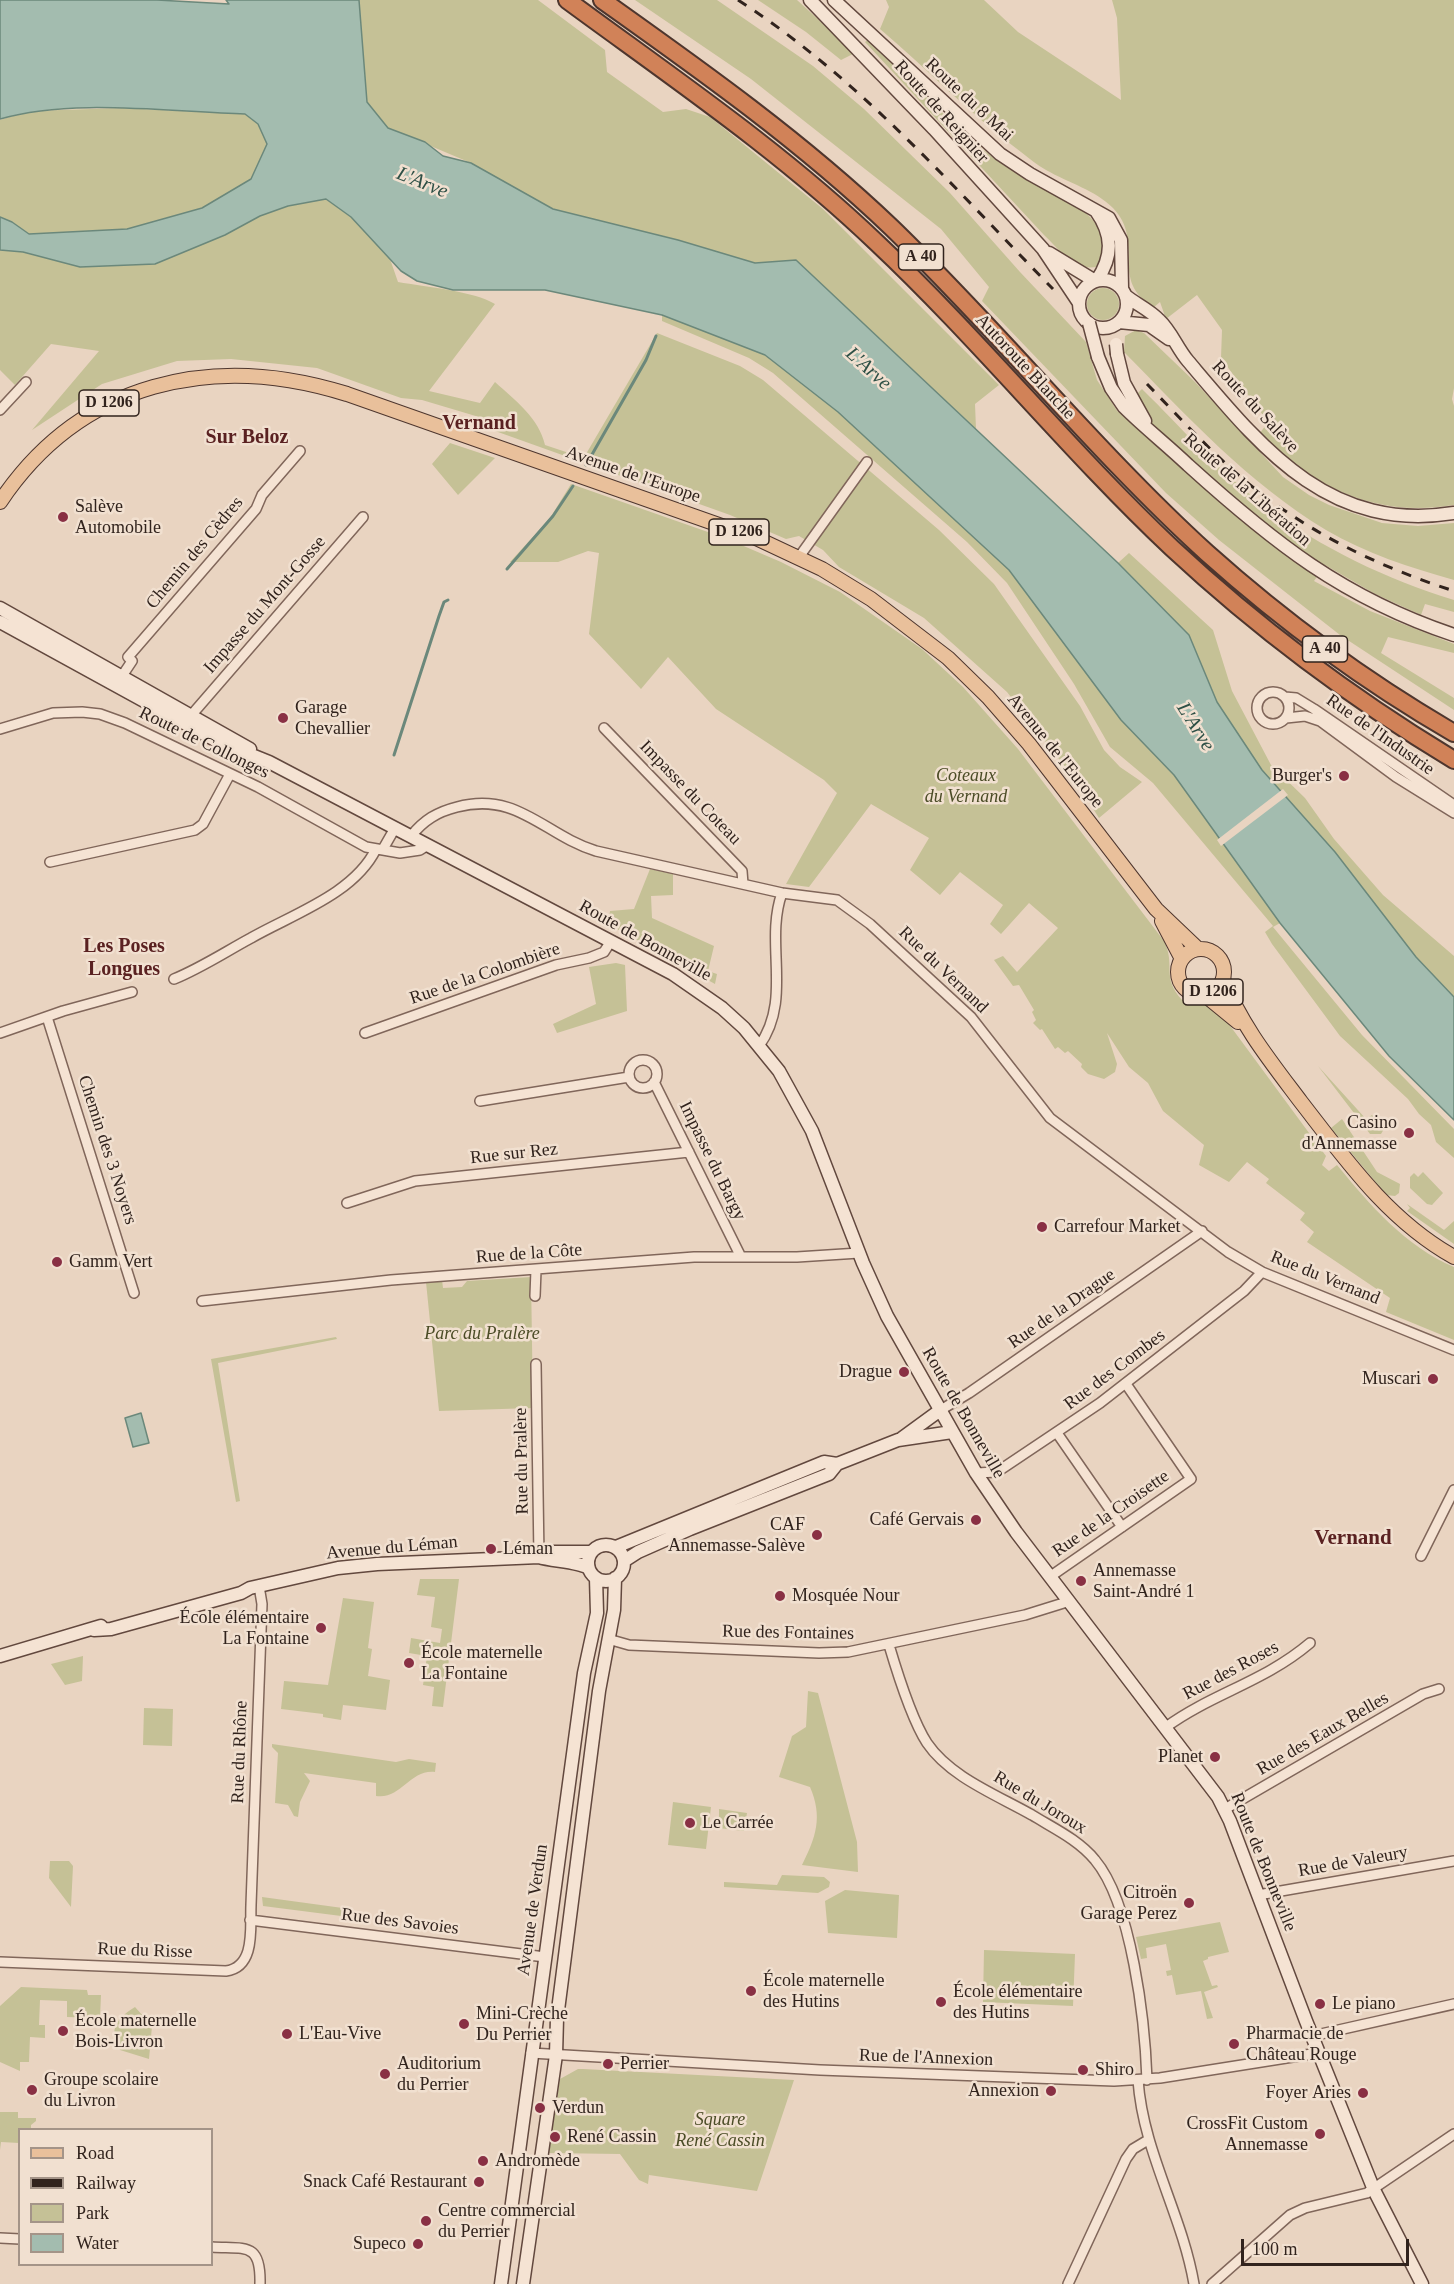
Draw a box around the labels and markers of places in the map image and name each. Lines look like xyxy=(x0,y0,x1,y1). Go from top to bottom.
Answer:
place label: Salève Automobile xyxy=(75,496,161,538)
marker: Salève Automobile xyxy=(56,510,70,524)
place label: Garage Chevallier xyxy=(295,697,370,740)
marker: Garage Chevallier xyxy=(276,711,290,725)
place label: Burger's xyxy=(1272,765,1332,787)
marker: Burger's xyxy=(1337,769,1351,783)
place label: Casino d'Annemasse xyxy=(1302,1112,1397,1154)
marker: Casino d'Annemasse xyxy=(1402,1126,1416,1140)
place label: Carrefour Market xyxy=(1054,1216,1180,1238)
marker: Carrefour Market xyxy=(1035,1220,1049,1234)
place label: Gamm Vert xyxy=(69,1251,152,1273)
marker: Gamm Vert xyxy=(50,1255,64,1269)
place label: Drague xyxy=(839,1361,892,1383)
marker: Drague xyxy=(897,1365,911,1379)
place label: Muscari xyxy=(1362,1368,1421,1390)
marker: Muscari xyxy=(1426,1372,1440,1386)
place label: Café Gervais xyxy=(870,1509,964,1531)
marker: Café Gervais xyxy=(969,1513,983,1527)
place label: CAF Annemasse-Salève xyxy=(668,1514,805,1556)
marker: CAF Annemasse-Salève xyxy=(810,1528,824,1542)
place label: Léman xyxy=(503,1538,553,1560)
marker: Léman xyxy=(484,1542,498,1556)
place label: Annemasse Saint-André 1 xyxy=(1093,1560,1194,1602)
marker: Annemasse Saint-André 1 xyxy=(1074,1574,1088,1588)
place label: Mosquée Nour xyxy=(792,1585,899,1607)
marker: Mosquée Nour xyxy=(773,1589,787,1603)
place label: École élémentaire La Fontaine xyxy=(180,1607,309,1650)
marker: École élémentaire La Fontaine xyxy=(314,1621,328,1635)
place label: École maternelle La Fontaine xyxy=(421,1642,542,1684)
marker: École maternelle La Fontaine xyxy=(402,1656,416,1670)
place label: Planet xyxy=(1158,1746,1203,1768)
marker: Planet xyxy=(1208,1750,1222,1764)
place label: Le Carrée xyxy=(702,1812,773,1834)
marker: Le Carrée xyxy=(683,1816,697,1830)
place label: Citroën Garage Perez xyxy=(1081,1882,1177,1924)
marker: Citroën Garage Perez xyxy=(1182,1896,1196,1910)
place label: École maternelle des Hutins xyxy=(763,1970,884,2012)
place label: École élémentaire des Hutins xyxy=(953,1981,1082,2024)
marker: École maternelle des Hutins xyxy=(744,1984,758,1998)
place label: Le piano xyxy=(1332,1993,1395,2015)
marker: École élémentaire des Hutins xyxy=(934,1995,948,2009)
marker: Le piano xyxy=(1313,1997,1327,2011)
place label: Mini-Crèche Du Perrier xyxy=(476,2003,568,2046)
place label: École maternelle Bois-Livron xyxy=(75,2010,196,2052)
marker: Mini-Crèche Du Perrier xyxy=(457,2017,471,2031)
place label: L'Eau-Vive xyxy=(299,2023,381,2045)
place label: Pharmacie de Château Rouge xyxy=(1246,2023,1356,2066)
marker: École maternelle Bois-Livron xyxy=(56,2024,70,2038)
marker: L'Eau-Vive xyxy=(280,2027,294,2041)
marker: Pharmacie de Château Rouge xyxy=(1227,2037,1241,2051)
place label: Auditorium du Perrier xyxy=(397,2053,481,2096)
place label: Perrier xyxy=(620,2053,669,2075)
marker: Perrier xyxy=(601,2057,615,2071)
place label: Shiro xyxy=(1095,2059,1134,2081)
marker: Shiro xyxy=(1076,2063,1090,2077)
marker: Auditorium du Perrier xyxy=(378,2067,392,2081)
place label: Groupe scolaire du Livron xyxy=(44,2069,158,2112)
place label: Annexion xyxy=(968,2080,1039,2102)
place label: Foyer Aries xyxy=(1266,2082,1351,2104)
marker: Groupe scolaire du Livron xyxy=(25,2083,39,2097)
marker: Annexion xyxy=(1044,2084,1058,2098)
marker: Foyer Aries xyxy=(1356,2086,1370,2100)
place label: Verdun xyxy=(552,2097,604,2119)
marker: Verdun xyxy=(533,2101,547,2115)
place label: CrossFit Custom Annemasse xyxy=(1186,2113,1308,2156)
place label: René Cassin xyxy=(567,2126,656,2148)
marker: CrossFit Custom Annemasse xyxy=(1313,2127,1327,2141)
marker: René Cassin xyxy=(548,2130,562,2144)
place label: Andromède xyxy=(495,2150,580,2172)
marker: Andromède xyxy=(476,2154,490,2168)
place label: Snack Café Restaurant xyxy=(303,2171,467,2193)
marker: Snack Café Restaurant xyxy=(472,2175,486,2189)
place label: Centre commercial du Perrier xyxy=(438,2200,575,2242)
marker: Centre commercial du Perrier xyxy=(419,2214,433,2228)
place label: Supeco xyxy=(353,2233,406,2255)
marker: Supeco xyxy=(411,2237,425,2251)

